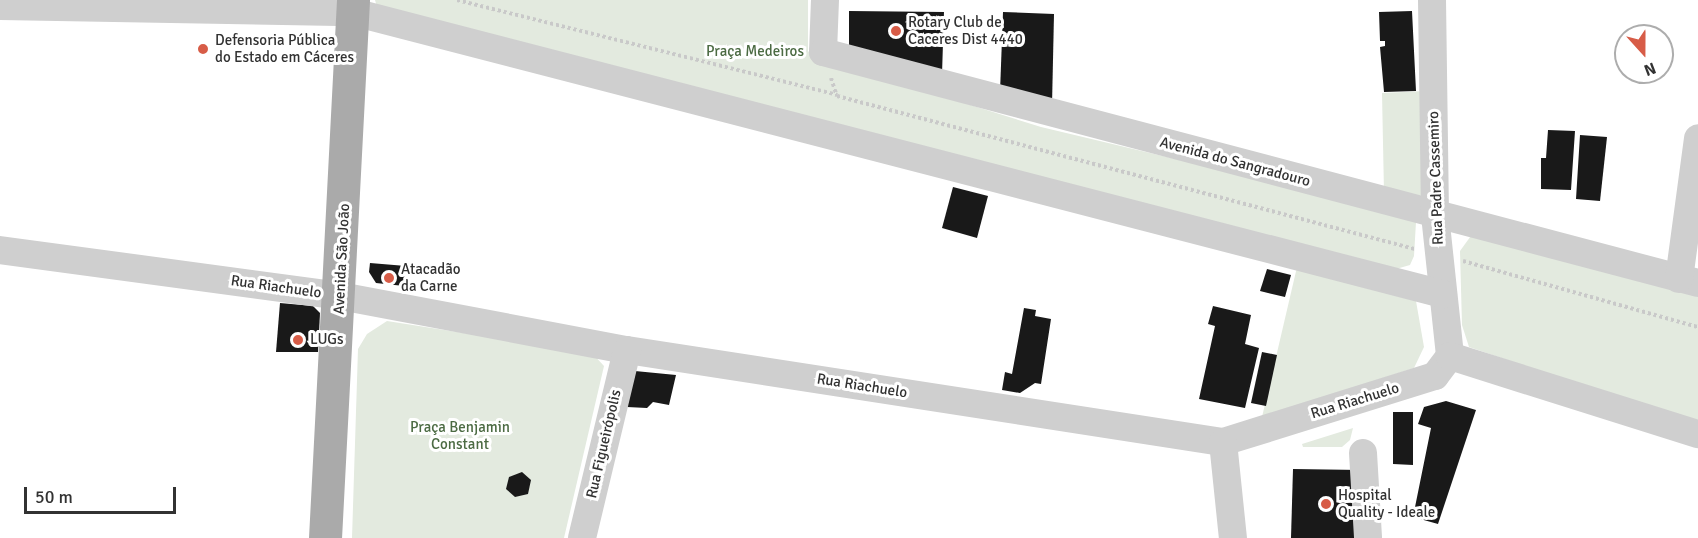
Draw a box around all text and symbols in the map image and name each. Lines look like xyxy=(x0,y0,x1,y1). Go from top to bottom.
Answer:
place label: Rotary Club de Caceres Dist 4440 xyxy=(908,13,1023,48)
marker: Rotary Club de Caceres Dist 4440 xyxy=(889,24,903,38)
north arrow xyxy=(1614,24,1674,84)
place label: Defensoria Pública do Estado em Cáceres xyxy=(215,31,354,66)
marker: Defensoria Pública do Estado em Cáceres xyxy=(196,42,210,56)
park label: Praça Medeiros xyxy=(706,43,804,61)
text: N xyxy=(1641,58,1659,80)
street label: Rua Padre Cassemiro xyxy=(1425,111,1447,245)
street label: Avenida do Sangradouro xyxy=(1158,133,1312,191)
street label: Avenida São João xyxy=(330,203,354,315)
place label: Atacadão da Carne xyxy=(401,260,461,295)
marker: Atacadão da Carne xyxy=(382,271,396,285)
street label: Rua Riachuelo xyxy=(230,272,322,302)
place label: LUGs xyxy=(310,331,344,349)
marker: LUGs xyxy=(291,333,305,347)
street label: Rua Riachuelo xyxy=(815,370,909,402)
street label: Rua Riachuelo xyxy=(1309,379,1401,423)
street label: Rua Figueirópolis xyxy=(583,388,625,500)
park label: Praça Benjamin Constant xyxy=(410,418,510,453)
scale bar xyxy=(27,475,178,513)
text: 50 m xyxy=(35,486,73,508)
place label: Hospital Quality - Ideale xyxy=(1338,486,1435,521)
marker: Hospital Quality - Ideale xyxy=(1319,497,1333,511)

